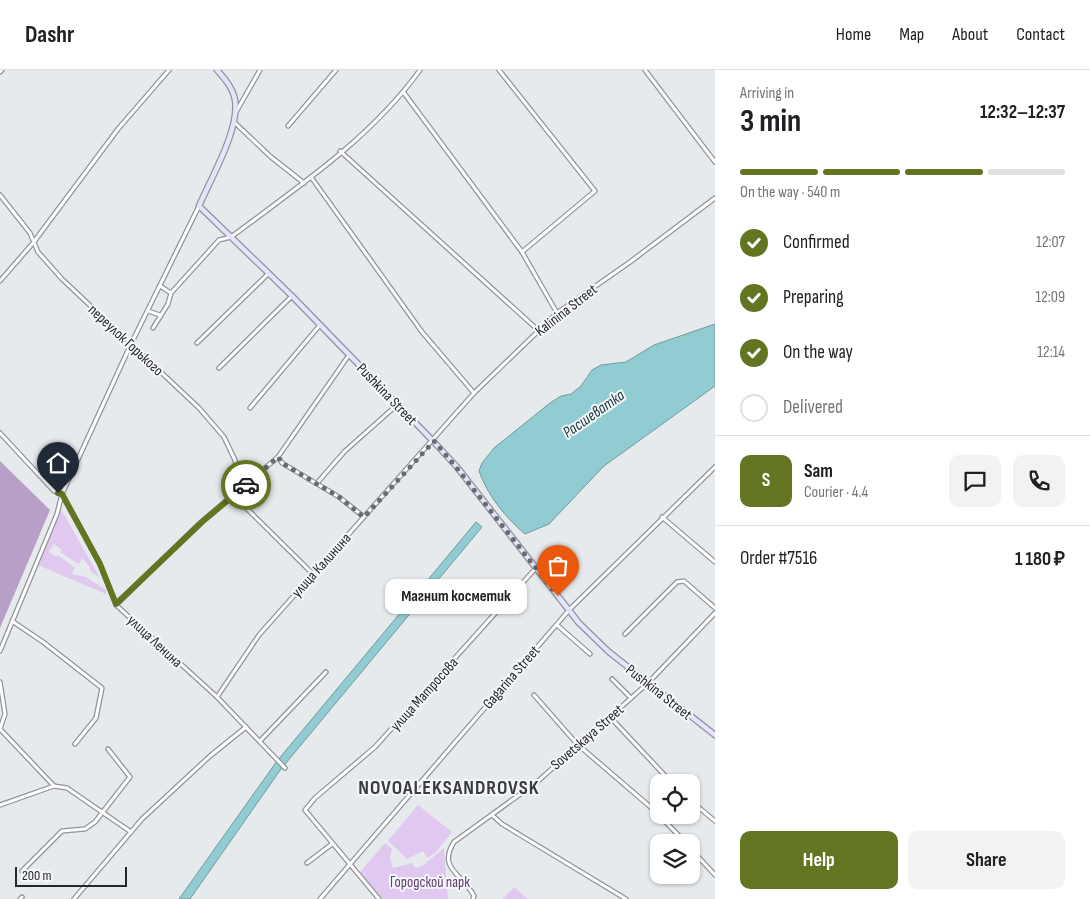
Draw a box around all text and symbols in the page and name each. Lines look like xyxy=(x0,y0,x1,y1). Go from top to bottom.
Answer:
text: Dashr xyxy=(25,20,74,49)
text: Home xyxy=(836,24,871,45)
text: Map xyxy=(899,24,924,45)
text: About xyxy=(952,24,988,45)
text: Contact xyxy=(1016,24,1065,45)
text: Arriving in xyxy=(740,84,794,103)
text: 12:32–12:37 xyxy=(980,101,1065,124)
text: 3 min xyxy=(740,102,801,141)
text: On the way · 540 m xyxy=(740,183,840,202)
icon: check xyxy=(740,229,768,257)
text: Confirmed xyxy=(783,231,850,254)
text: 12:07 xyxy=(1036,233,1065,252)
street label: Kalinina Street xyxy=(531,280,602,341)
icon: check xyxy=(740,284,768,312)
text: Preparing xyxy=(783,286,844,309)
text: 12:09 xyxy=(1035,288,1065,307)
street label: переулок Горького xyxy=(84,301,167,380)
icon: check xyxy=(740,339,768,367)
text: On the way xyxy=(783,341,853,364)
text: 12:14 xyxy=(1037,343,1065,362)
street label: Pushkina Street xyxy=(352,359,421,430)
water label: Расшеватка xyxy=(559,386,629,442)
text: Delivered xyxy=(783,396,843,419)
pin xyxy=(37,442,79,493)
icon: home xyxy=(44,449,72,477)
button: chat xyxy=(949,455,1001,507)
button: phone xyxy=(1013,455,1065,507)
courier xyxy=(221,460,271,510)
text: Sam xyxy=(804,460,833,483)
text: S xyxy=(762,469,770,492)
icon: car xyxy=(232,471,260,499)
text: Courier · 4.4 xyxy=(804,483,868,502)
street label: улица Калинина xyxy=(287,529,355,601)
pin xyxy=(537,545,579,596)
text: Order #7516 xyxy=(740,547,817,570)
text: 1 180 ₽ xyxy=(1015,548,1065,571)
icon: bag xyxy=(544,552,572,580)
callout: Магнит косметик xyxy=(386,578,528,614)
text: Магнит косметик xyxy=(401,587,511,606)
street label: улица Ленина xyxy=(123,611,186,672)
street label: Gagarina Street xyxy=(479,641,544,713)
street label: улица Матросова xyxy=(386,653,463,735)
street label: Pushkina Street xyxy=(622,661,696,725)
street label: Sovetskaya Street xyxy=(547,700,628,774)
map controls xyxy=(650,774,700,884)
button: locate xyxy=(650,774,700,824)
district label: NOVOALEKSANDROVSK xyxy=(358,776,540,800)
button: Help xyxy=(740,831,898,889)
button: Share xyxy=(908,831,1065,889)
button: layers xyxy=(650,834,700,884)
scale bar xyxy=(15,864,128,887)
text: 200 m xyxy=(22,867,51,884)
park label: Городской парк xyxy=(390,873,470,892)

